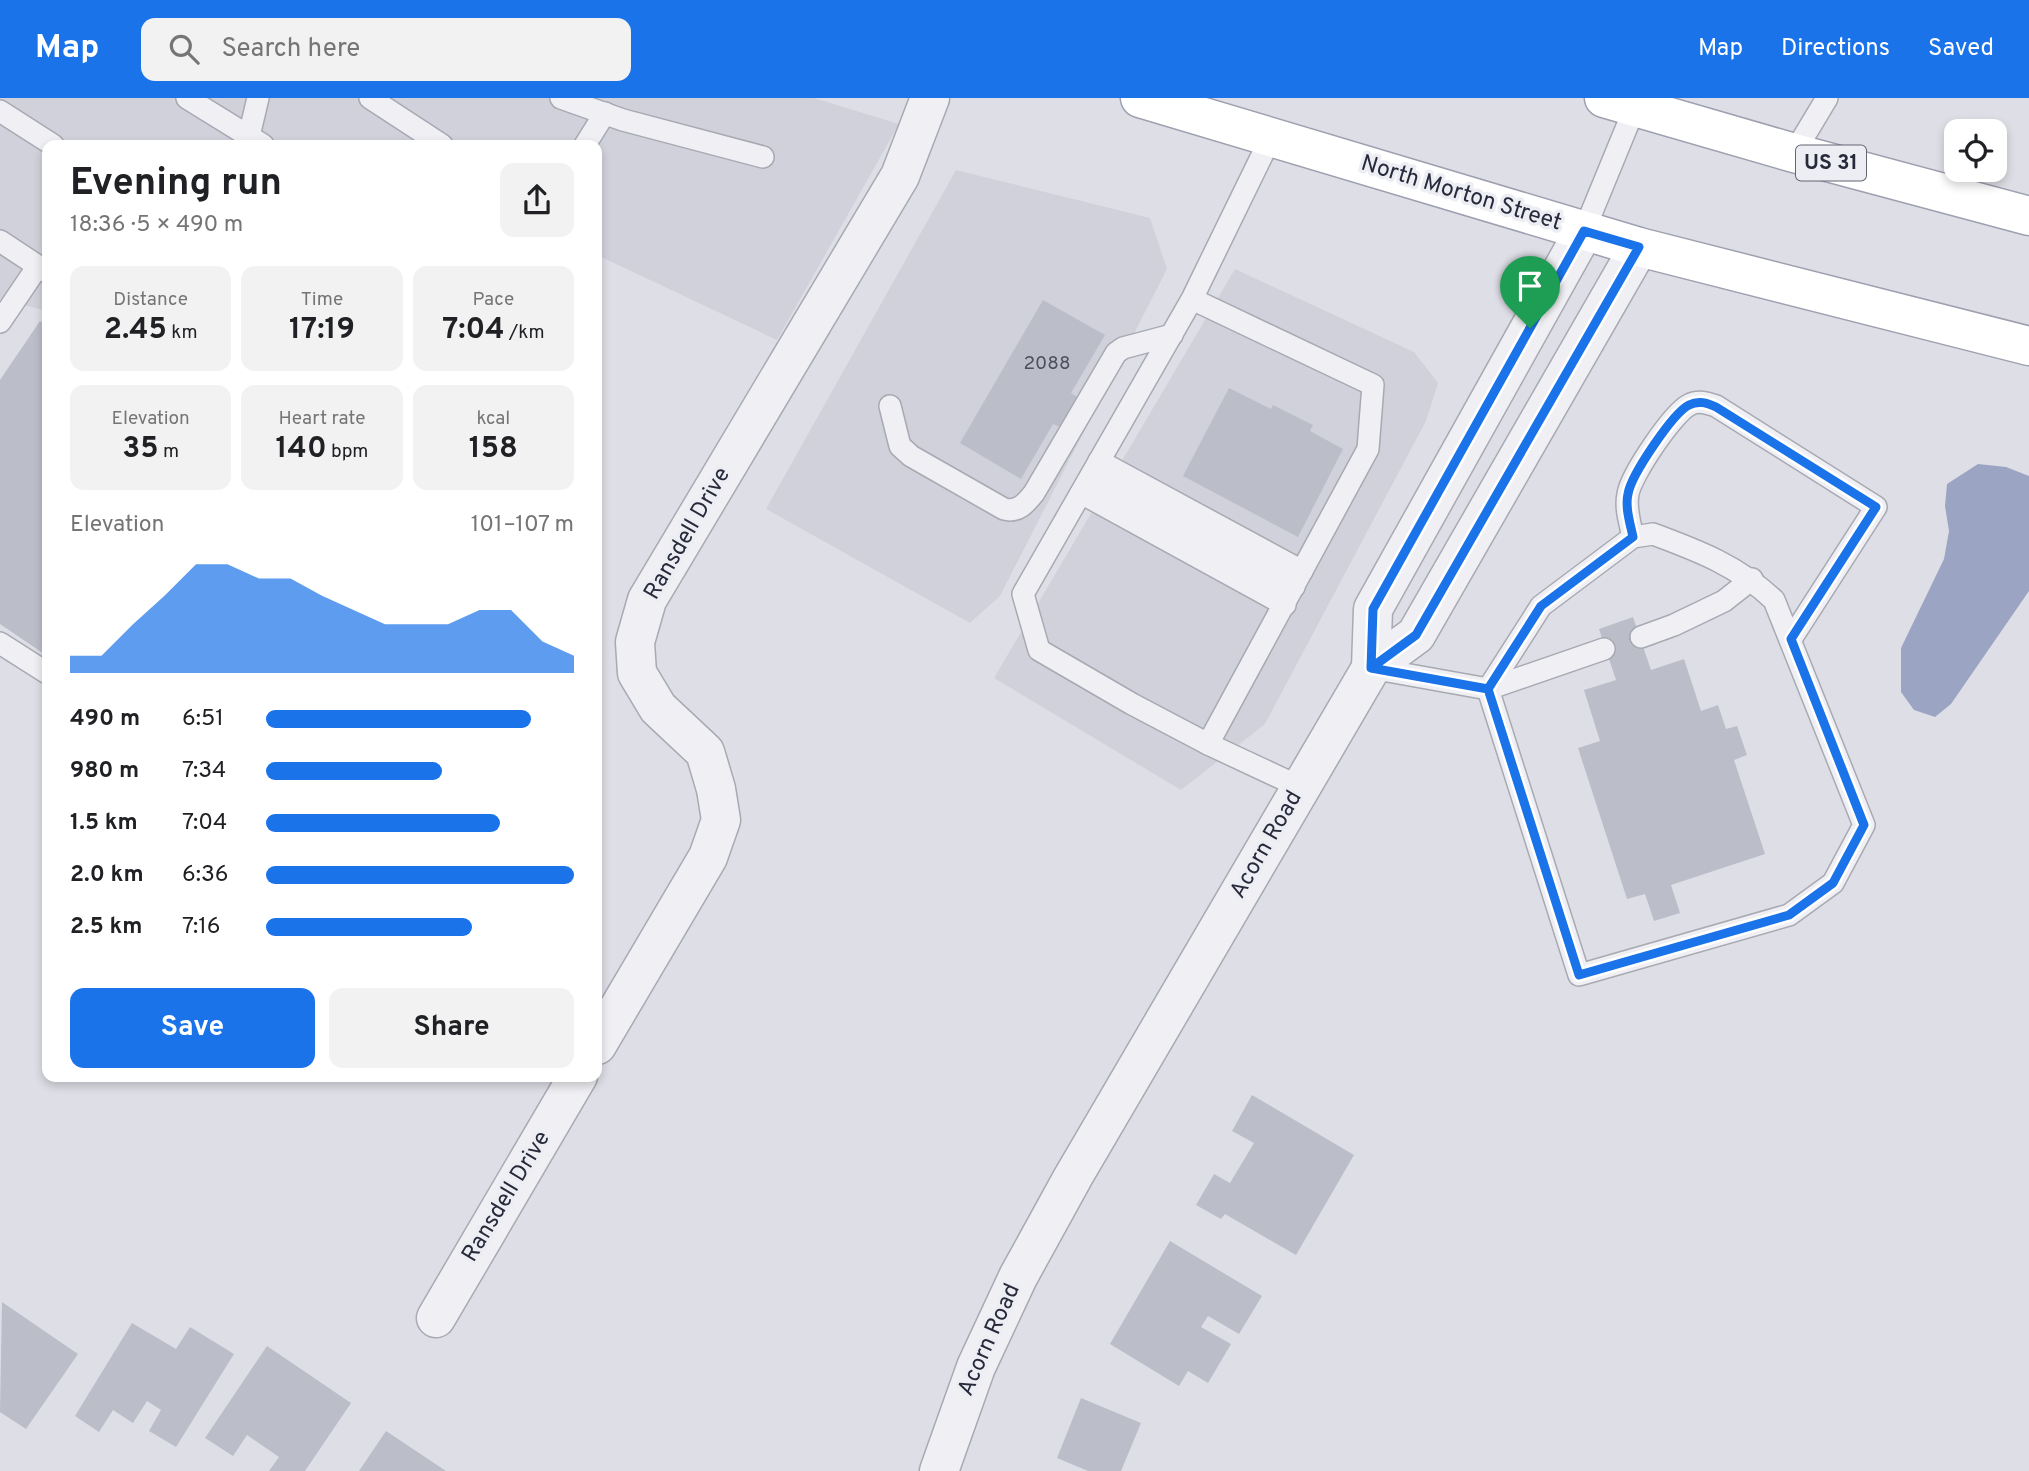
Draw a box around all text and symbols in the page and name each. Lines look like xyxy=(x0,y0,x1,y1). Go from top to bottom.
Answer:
search box xyxy=(141,18,631,81)
text: Map xyxy=(35,28,99,70)
icon: search xyxy=(165,30,203,68)
text: Search here xyxy=(221,33,360,66)
text: Map xyxy=(1698,34,1743,64)
text: Directions xyxy=(1781,34,1890,64)
text: Saved xyxy=(1928,34,1994,64)
map controls xyxy=(1944,119,2007,182)
button: locate xyxy=(1944,119,2007,182)
road number: US 31 xyxy=(1796,146,1866,180)
street label: North Morton Street xyxy=(1357,150,1565,238)
text: Evening run xyxy=(70,160,282,209)
button: share xyxy=(500,163,574,237)
text: 18:36 · 5 × 490 m xyxy=(70,211,243,240)
pin xyxy=(1500,256,1560,328)
icon: arrive xyxy=(1511,267,1549,305)
text: Distance xyxy=(113,288,188,312)
text: Time xyxy=(301,288,343,312)
text: Pace xyxy=(472,288,514,312)
text: 2.45 xyxy=(104,312,167,349)
text: 17:19 xyxy=(289,312,355,349)
text: 7:04 xyxy=(442,312,505,349)
text: km xyxy=(167,321,198,345)
text: /km xyxy=(505,321,545,345)
house number: 2088 xyxy=(1023,352,1071,376)
text: Elevation xyxy=(112,407,190,431)
text: Heart rate xyxy=(279,407,365,431)
text: kcal xyxy=(476,407,510,431)
text: 35 xyxy=(122,431,159,468)
text: 140 xyxy=(276,431,327,468)
text: 158 xyxy=(469,431,518,468)
text: m xyxy=(159,440,179,464)
text: bpm xyxy=(327,440,368,464)
street label: Ransdell Drive xyxy=(638,463,738,605)
text: Elevation xyxy=(70,511,165,540)
text: 101–107 m xyxy=(471,511,574,540)
text: 490 m xyxy=(70,705,140,734)
text: 6:51 xyxy=(182,705,224,734)
text: 980 m xyxy=(70,757,139,786)
text: 7:34 xyxy=(182,757,226,786)
street label: Acorn Road xyxy=(1224,786,1310,904)
text: 1.5 km xyxy=(70,809,138,838)
text: 7:04 xyxy=(182,809,227,838)
text: 2.0 km xyxy=(70,861,144,890)
text: 6:36 xyxy=(182,861,228,890)
text: 2.5 km xyxy=(70,913,143,942)
text: 7:16 xyxy=(182,913,221,942)
button: Save xyxy=(70,988,315,1068)
button: Share xyxy=(329,988,574,1068)
street label: Ransdell Drive xyxy=(456,1126,558,1268)
street label: Acorn Road xyxy=(952,1279,1028,1401)

